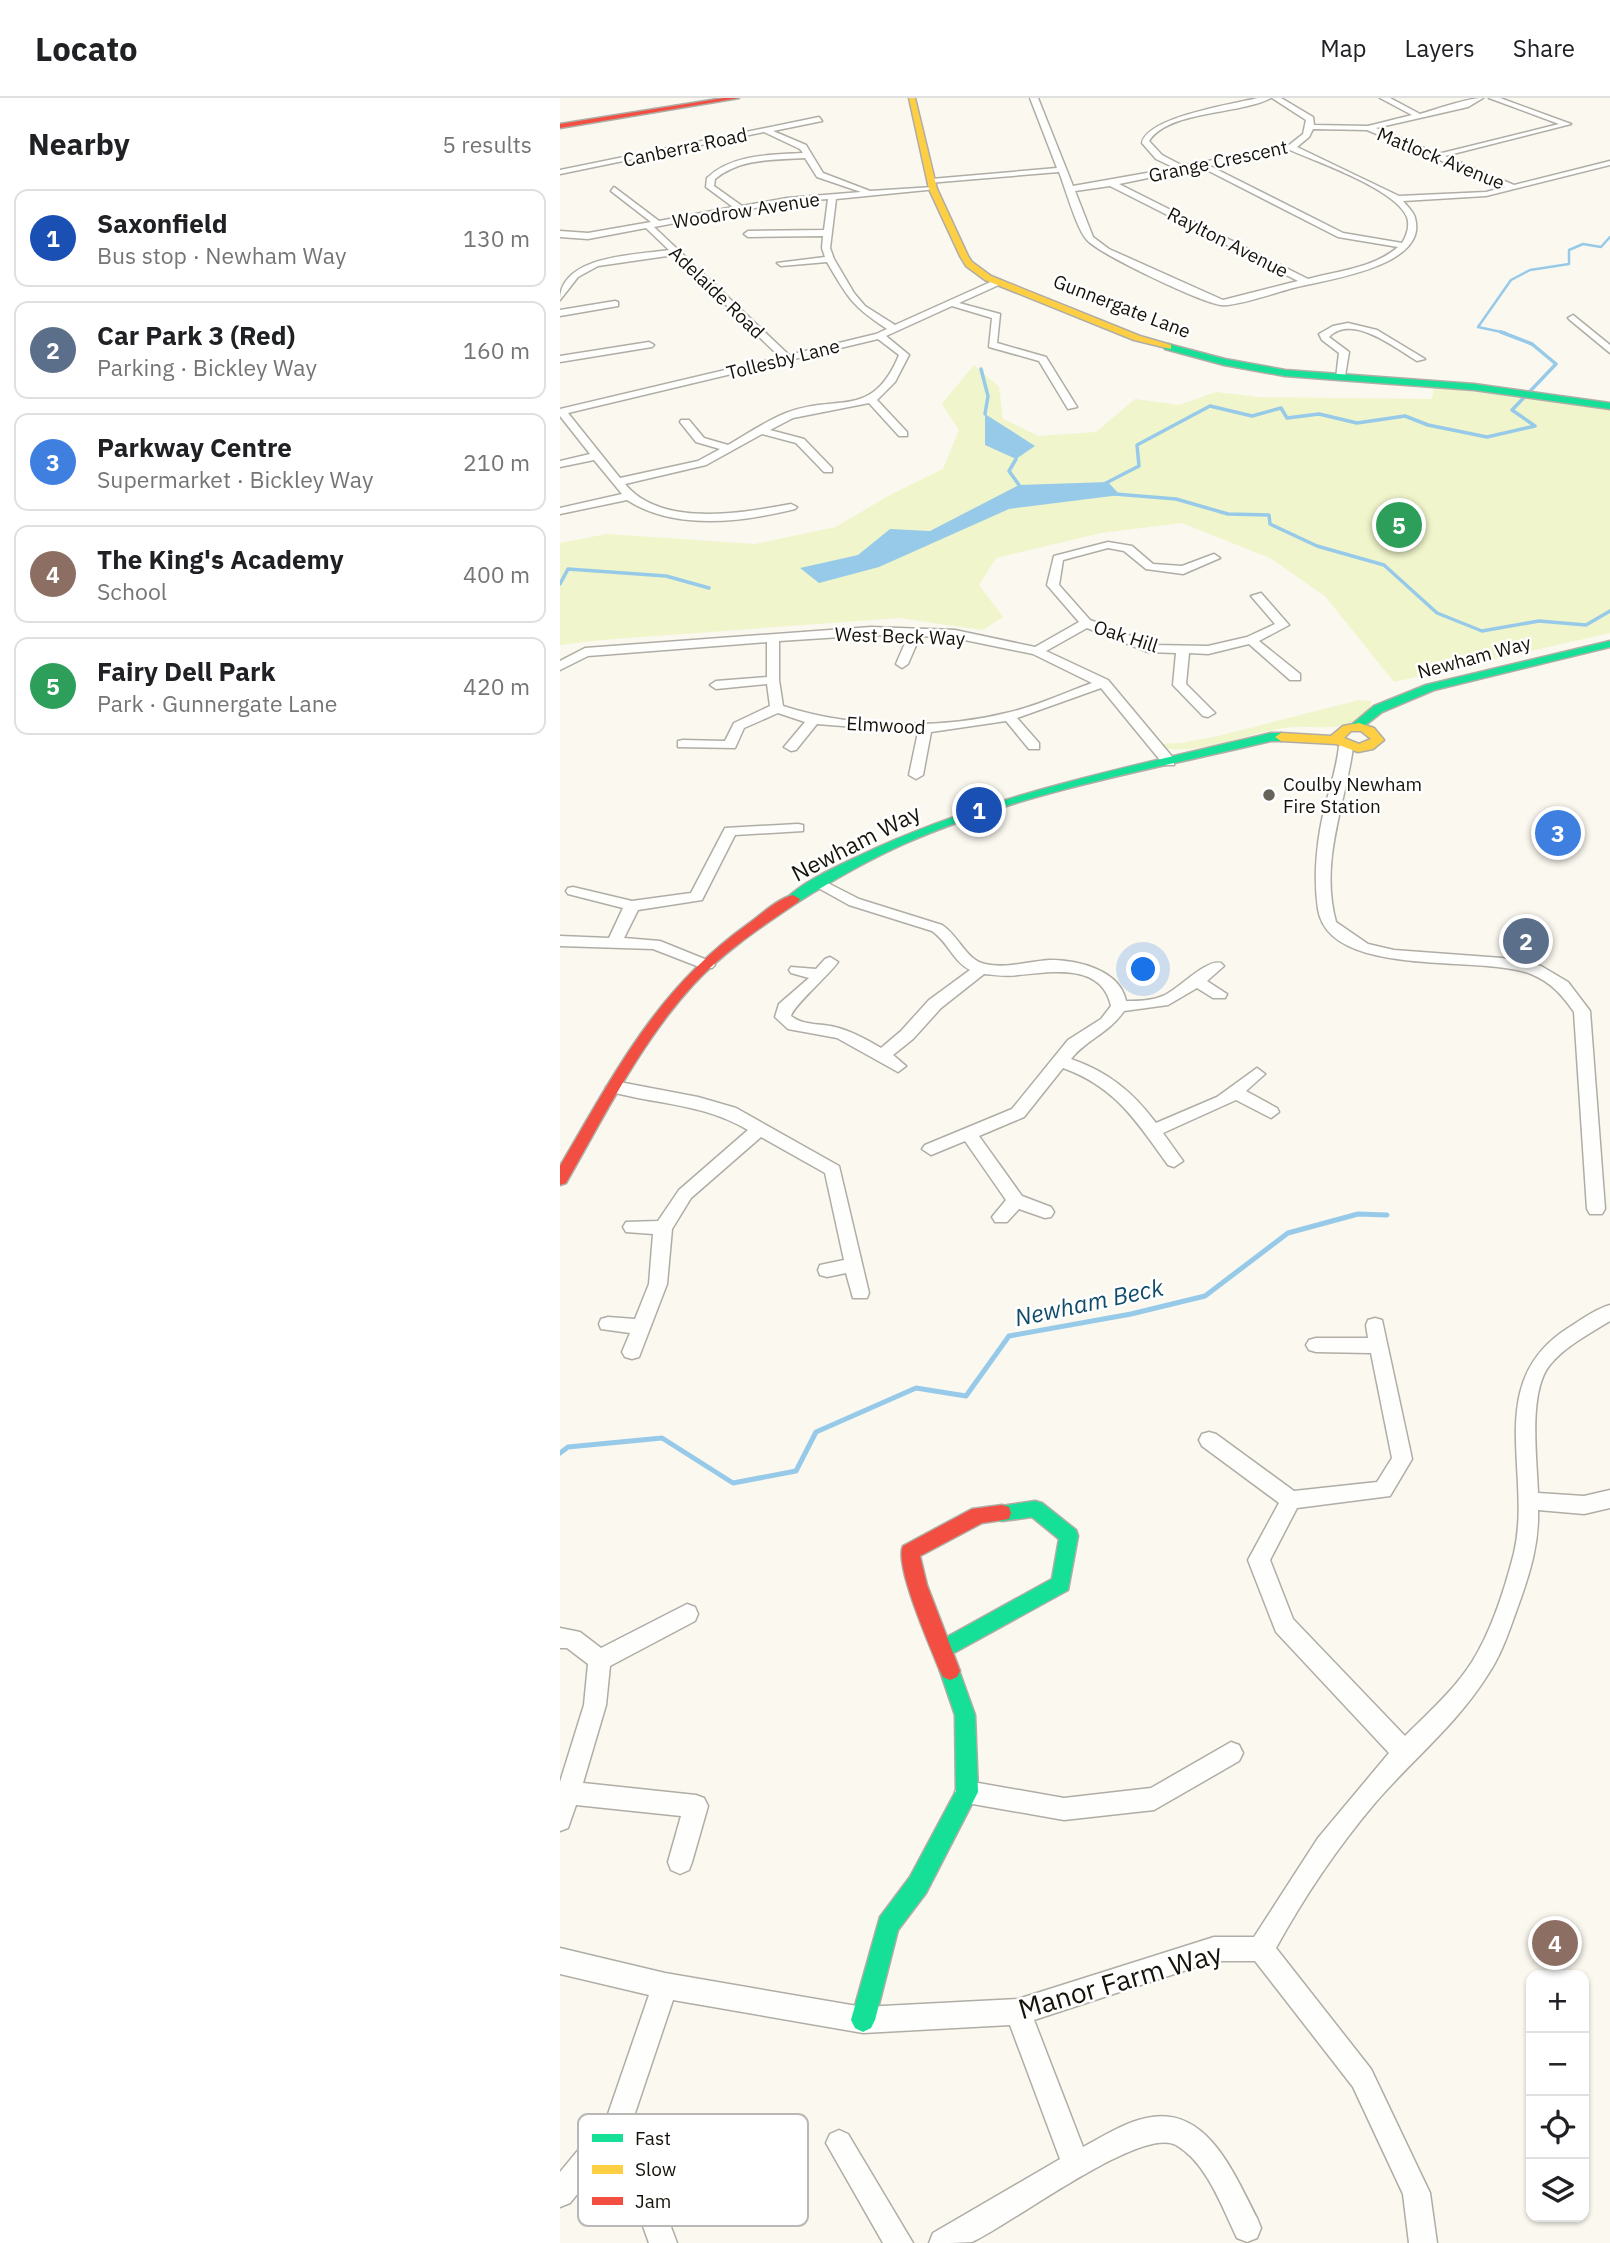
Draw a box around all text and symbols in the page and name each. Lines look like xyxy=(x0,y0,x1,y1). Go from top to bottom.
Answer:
text: Locato xyxy=(35,27,138,70)
text: Map xyxy=(1320,32,1367,64)
text: Layers xyxy=(1405,32,1475,64)
text: Share xyxy=(1513,32,1575,64)
street label: Matlock Avenue xyxy=(1374,121,1508,195)
street label: Canberra Road xyxy=(621,122,749,172)
text: Nearby xyxy=(28,124,130,163)
text: 5 results xyxy=(442,129,532,159)
street label: Grange Crescent xyxy=(1146,135,1290,187)
street label: Woodrow Avenue xyxy=(671,187,821,233)
street label: Raylton Avenue xyxy=(1164,201,1292,283)
text: Saxonfield xyxy=(97,206,227,240)
text: 1 xyxy=(46,223,60,253)
text: 130 m xyxy=(463,223,530,253)
text: Bus stop · Newham Way xyxy=(97,240,347,270)
street label: Adelaide Road xyxy=(664,241,770,343)
street label: Gunnergate Lane xyxy=(1050,269,1194,343)
text: Car Park 3 (Red) xyxy=(97,318,295,352)
street label: Tollesby Lane xyxy=(724,333,842,385)
text: 2 xyxy=(46,335,60,365)
text: 160 m xyxy=(463,335,530,365)
text: Parking · Bickley Way xyxy=(97,352,317,382)
text: Parkway Centre xyxy=(97,430,292,464)
text: 3 xyxy=(46,447,60,477)
text: 210 m xyxy=(463,447,530,477)
text: Supermarket · Bickley Way xyxy=(97,464,373,494)
pin: 5 xyxy=(1376,499,1422,551)
text: The King's Academy xyxy=(97,542,344,576)
text: 4 xyxy=(46,559,60,589)
text: 400 m xyxy=(463,559,530,589)
text: School xyxy=(97,576,167,606)
street label: Oak Hill xyxy=(1091,614,1161,658)
street label: West Beck Way xyxy=(834,622,966,650)
street label: Newham Way xyxy=(1415,630,1534,684)
text: Fairy Dell Park xyxy=(97,654,276,688)
text: 5 xyxy=(46,671,60,701)
text: 420 m xyxy=(463,671,530,701)
text: Park · Gunnergate Lane xyxy=(97,688,338,718)
street label: Elmwood xyxy=(846,711,926,739)
place label: Coulby Newham Fire Station xyxy=(1283,772,1422,818)
pin: 1 xyxy=(956,784,1002,836)
marker: Coulby Newham Fire Station xyxy=(1261,787,1277,803)
street label: Newham Way xyxy=(786,796,926,888)
pin: 3 xyxy=(1535,807,1581,859)
pin: 2 xyxy=(1503,915,1549,967)
your location xyxy=(1126,952,1160,986)
water label: Newham Beck xyxy=(1011,1271,1167,1333)
pin: 4 xyxy=(1532,1917,1578,1969)
street label: Manor Farm Way xyxy=(1014,1934,1226,2027)
map controls xyxy=(1526,1970,1589,2222)
button: + xyxy=(1526,1970,1589,2033)
button: − xyxy=(1526,2033,1589,2096)
button: locate xyxy=(1526,2096,1589,2159)
legend xyxy=(578,2114,808,2226)
text: Fast xyxy=(635,2126,671,2150)
text: Slow xyxy=(635,2157,676,2181)
button: layers xyxy=(1526,2159,1589,2222)
text: Jam xyxy=(635,2189,671,2213)

